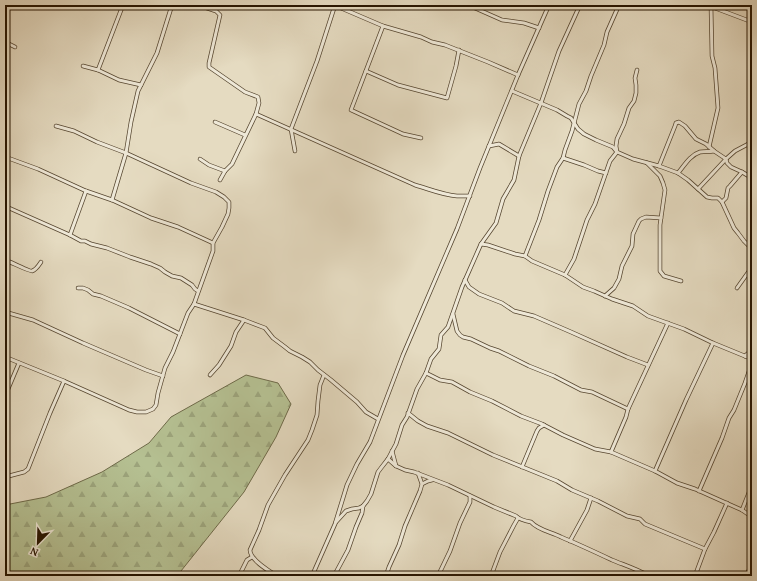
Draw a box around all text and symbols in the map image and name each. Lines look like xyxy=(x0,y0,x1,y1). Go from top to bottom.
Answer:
north arrow xyxy=(18,523,58,563)
text: N xyxy=(27,543,41,561)

